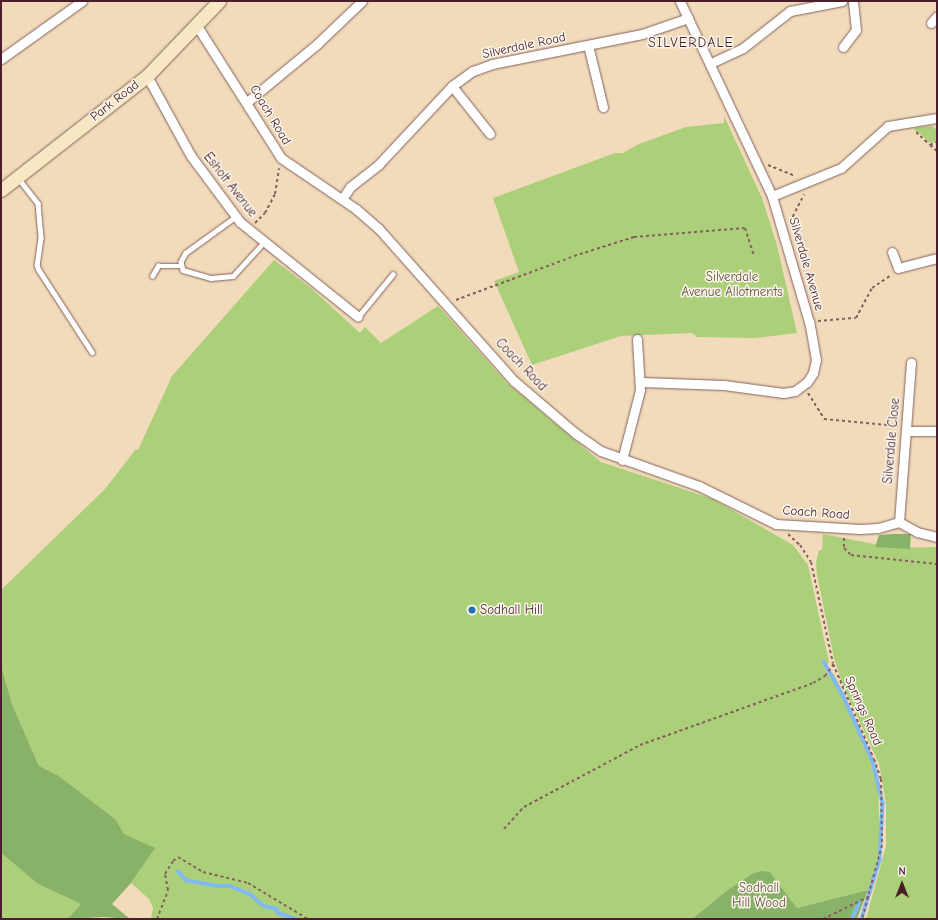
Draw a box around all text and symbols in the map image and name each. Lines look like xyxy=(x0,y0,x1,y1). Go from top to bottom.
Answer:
street label: Silverdale Road xyxy=(481,30,567,62)
district label: SILVERDALE xyxy=(648,35,734,51)
street label: Park Road xyxy=(88,77,142,125)
street label: Coach Road xyxy=(246,82,294,148)
street label: Esholt Avenue xyxy=(200,150,260,220)
street label: Silverdale Avenue xyxy=(785,216,827,312)
park label: Silverdale Avenue Allotments xyxy=(681,270,783,301)
street label: Coach Road xyxy=(492,335,550,395)
street label: Silverdale Close xyxy=(880,397,904,485)
street label: Coach Road xyxy=(782,503,850,523)
place label: Sodhall Hill xyxy=(480,602,543,618)
marker: Sodhall Hill xyxy=(467,605,477,615)
street label: Springs Road xyxy=(841,674,885,748)
north arrow xyxy=(882,864,922,904)
text: N xyxy=(898,865,906,878)
park label: Sodhall Hill Wood xyxy=(732,881,786,912)

